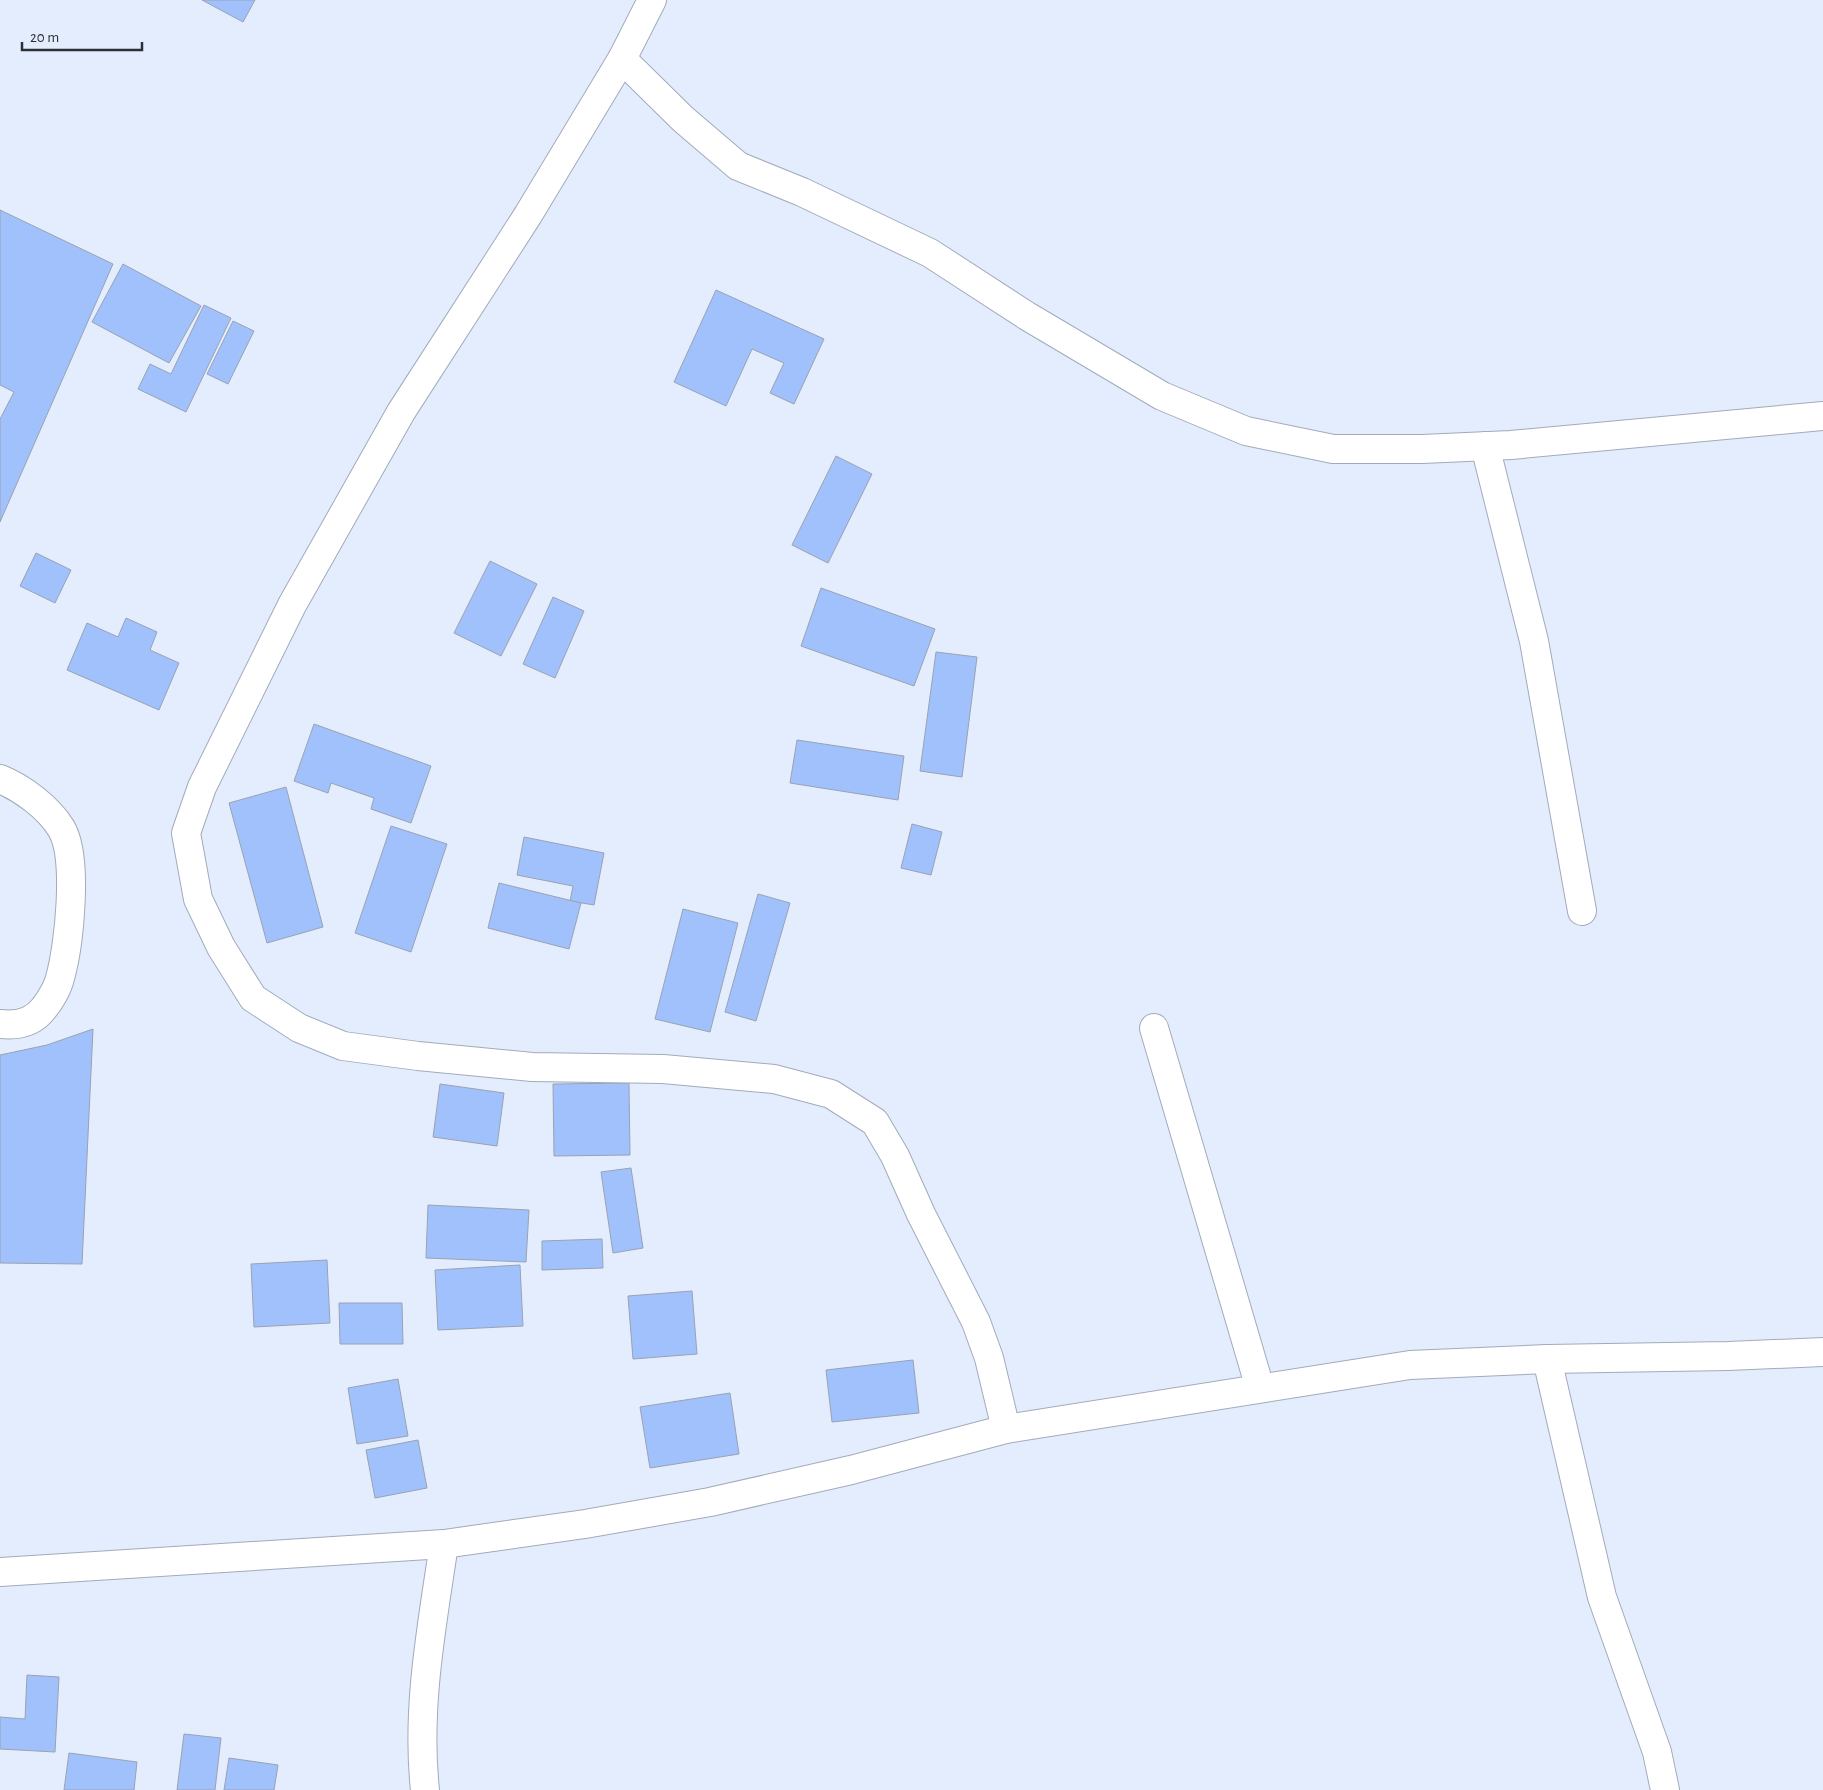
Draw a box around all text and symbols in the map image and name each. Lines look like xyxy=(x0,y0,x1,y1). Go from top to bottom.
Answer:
scale bar xyxy=(22,20,142,52)
text: 20 m xyxy=(30,30,59,45)

